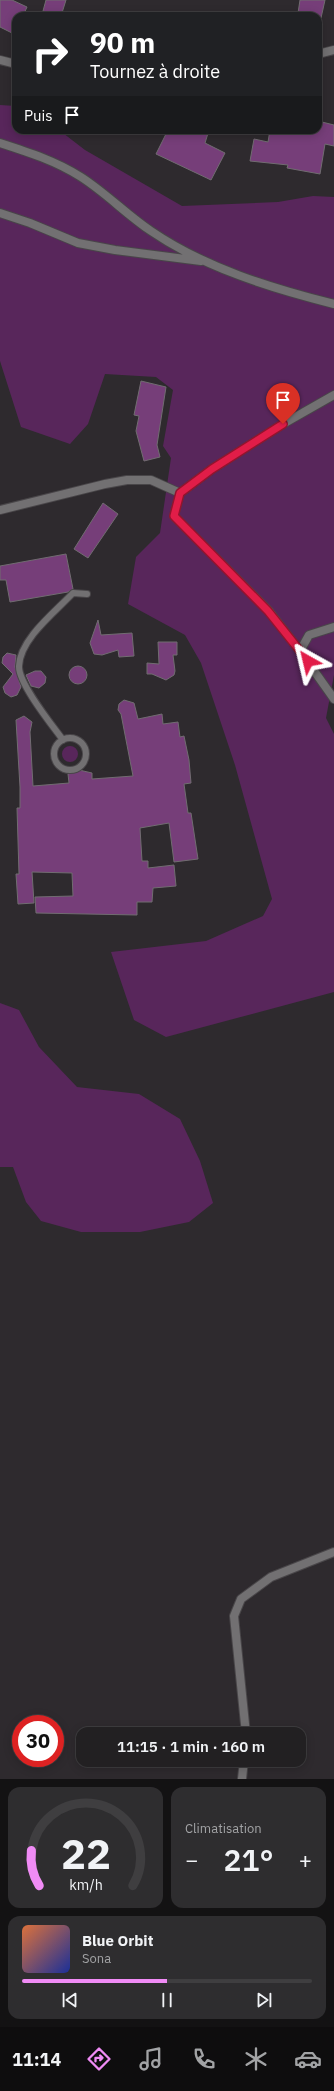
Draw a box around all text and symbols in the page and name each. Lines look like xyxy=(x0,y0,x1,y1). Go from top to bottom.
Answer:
text: 90 m xyxy=(90,24,155,61)
icon: right xyxy=(24,28,76,80)
text: Tournez à droite xyxy=(90,60,220,83)
icon: arrive xyxy=(61,104,83,126)
text: Puis xyxy=(24,106,53,125)
pin xyxy=(266,383,300,424)
icon: arrive xyxy=(272,389,294,411)
position arrow xyxy=(287,640,329,682)
speed limit sign: 30 xyxy=(12,1715,64,1767)
text: 11:15 · 1 min · 160 m xyxy=(117,1737,265,1756)
text: Climatisation xyxy=(185,1820,262,1837)
text: 22 xyxy=(61,1825,110,1879)
text: 21° xyxy=(223,1840,274,1879)
text: − xyxy=(185,1845,198,1874)
text: + xyxy=(299,1845,312,1874)
text: km/h xyxy=(69,1874,102,1893)
text: Blue Orbit xyxy=(82,1931,153,1950)
text: Sona xyxy=(82,1950,111,1967)
icon: previous xyxy=(59,1989,81,2011)
icon: pause xyxy=(156,1989,178,2011)
icon: next xyxy=(253,1989,275,2011)
icon: directions xyxy=(85,2045,113,2073)
icon: music xyxy=(137,2045,165,2073)
icon: phone xyxy=(190,2045,218,2073)
icon: climate xyxy=(242,2045,270,2073)
icon: car xyxy=(294,2045,322,2073)
text: 11:14 xyxy=(12,2048,61,2071)

